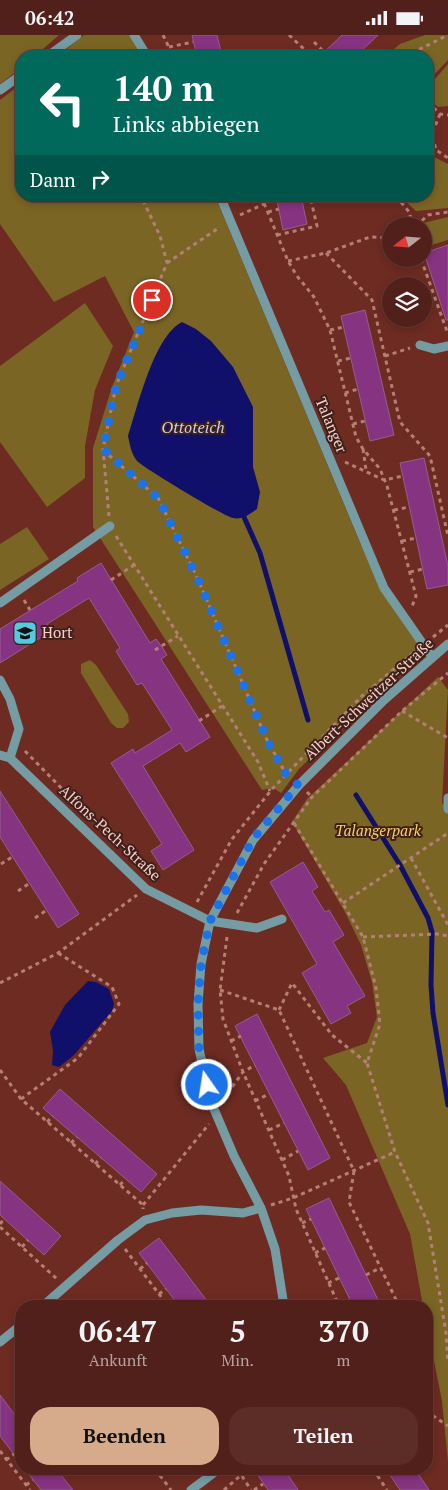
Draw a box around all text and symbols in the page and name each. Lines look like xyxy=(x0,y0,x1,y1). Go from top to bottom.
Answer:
text: 06:42 xyxy=(25,5,74,30)
text: 140 m xyxy=(113,65,214,111)
icon: left xyxy=(30,70,95,135)
text: Links abbiegen xyxy=(113,109,259,138)
icon: right xyxy=(86,165,114,193)
text: Dann xyxy=(30,167,76,192)
north arrow xyxy=(382,217,432,267)
map controls xyxy=(382,217,432,327)
button: layers xyxy=(382,277,432,327)
pin xyxy=(131,279,173,321)
icon: arrive xyxy=(138,286,166,314)
street label: Talanger xyxy=(311,394,353,456)
water label: Ottoteich xyxy=(161,416,225,438)
school or university icon: Hort xyxy=(12,620,38,646)
place label: Hort xyxy=(42,622,73,642)
street label: Albert-Schweitzer-Straße xyxy=(299,633,437,764)
street label: Alfons-Pech-Straße xyxy=(56,780,166,885)
park label: Talangerpark xyxy=(335,820,422,840)
position arrow xyxy=(180,1058,232,1110)
text: 06:47 xyxy=(79,1311,157,1351)
text: 5 xyxy=(229,1311,246,1351)
text: 370 xyxy=(318,1311,369,1351)
text: Ankunft xyxy=(89,1349,147,1371)
text: Min. xyxy=(221,1349,254,1371)
text: m xyxy=(337,1349,350,1371)
button: Beenden xyxy=(30,1407,219,1465)
button: Teilen xyxy=(229,1407,418,1465)

